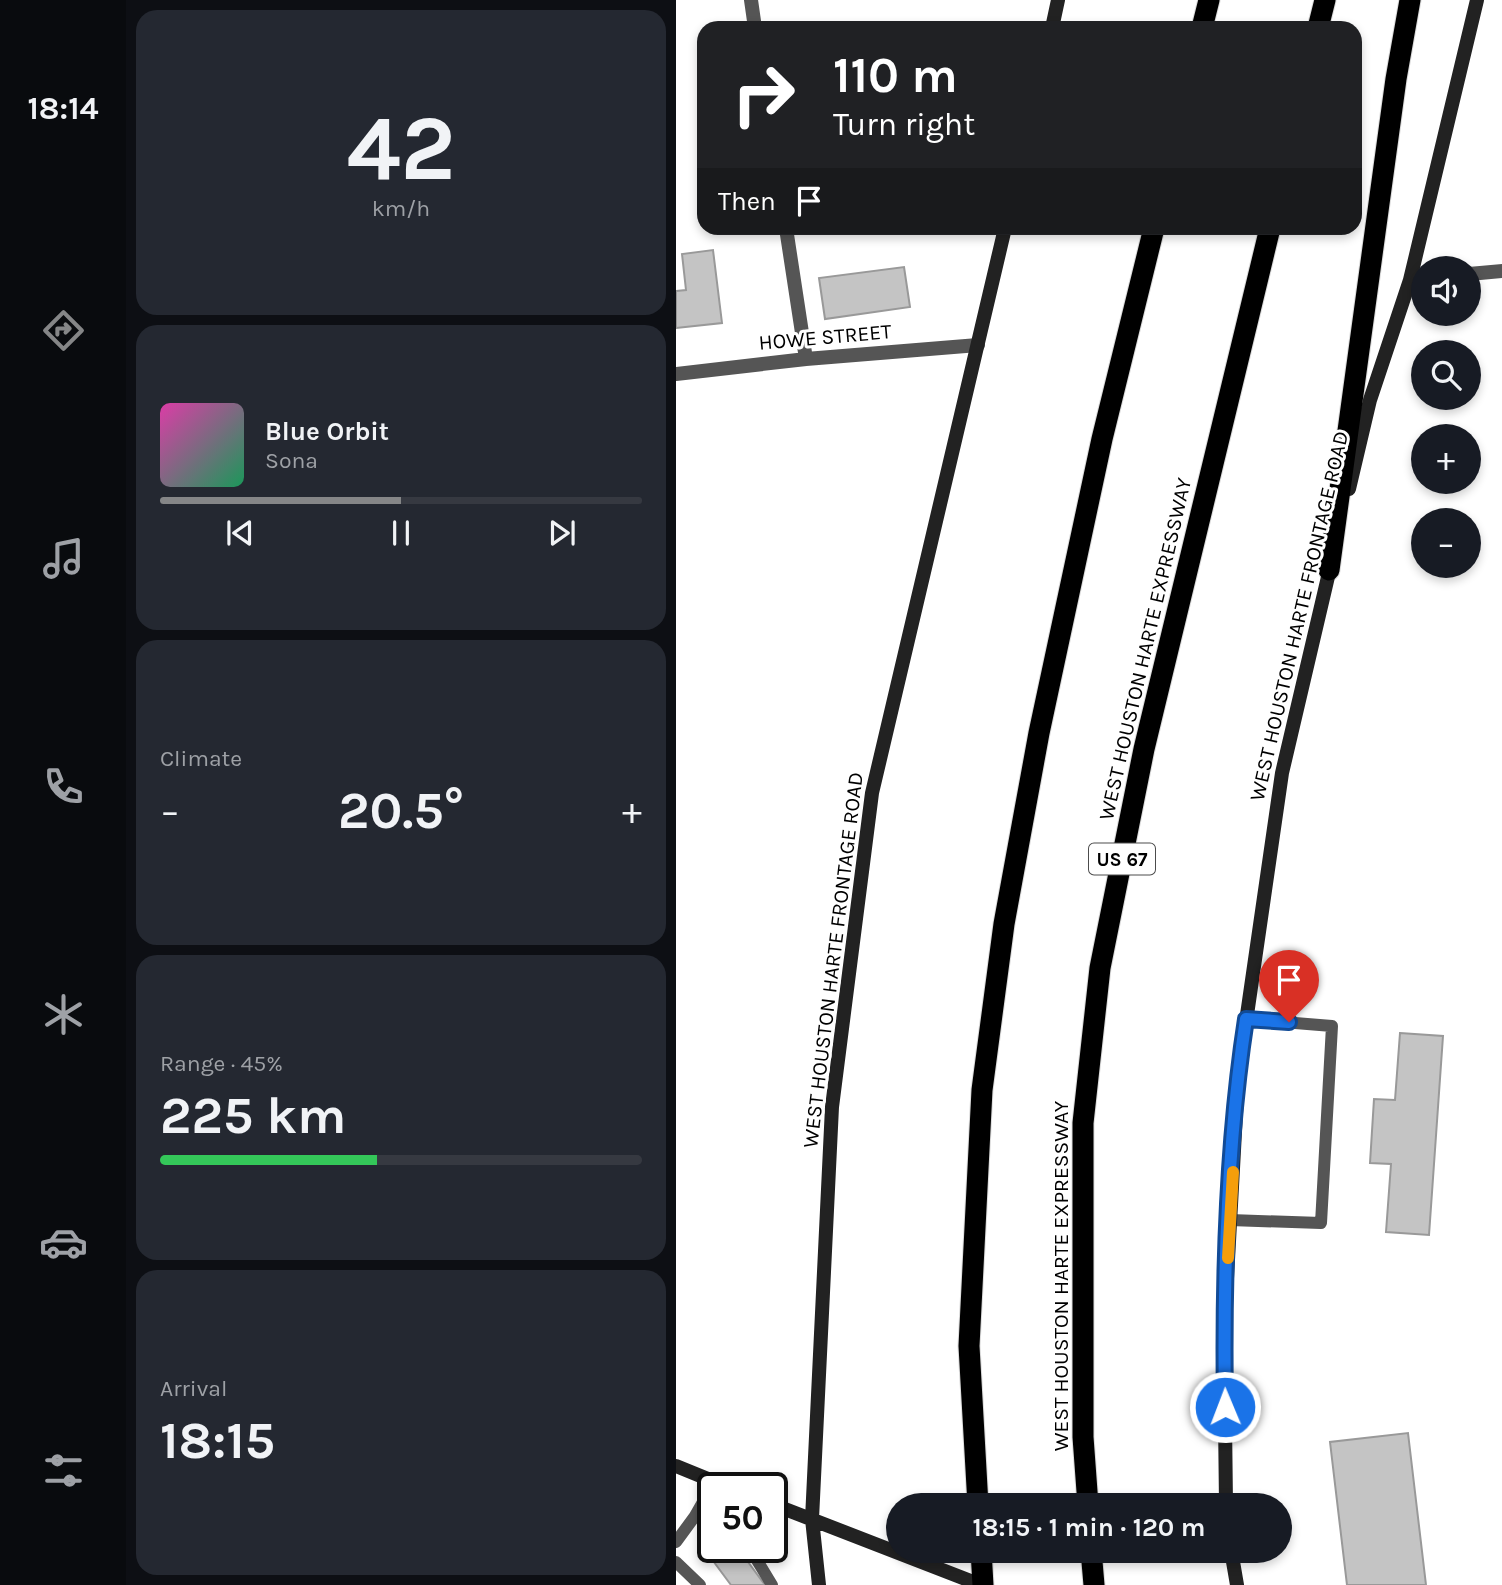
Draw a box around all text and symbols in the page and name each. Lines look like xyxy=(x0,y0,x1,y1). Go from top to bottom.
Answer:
text: 110 m xyxy=(833,47,958,104)
icon: right xyxy=(718,49,809,140)
text: 18:14 xyxy=(27,90,99,127)
text: 42 xyxy=(346,96,456,202)
text: Turn right xyxy=(833,106,975,143)
icon: arrive xyxy=(790,182,828,220)
text: Then xyxy=(718,186,776,217)
text: km/h xyxy=(372,195,430,222)
map controls xyxy=(1411,256,1481,578)
button: sound xyxy=(1411,256,1481,326)
icon: directions xyxy=(39,306,88,355)
street label: HOWE STREET xyxy=(758,319,893,355)
button: search xyxy=(1411,340,1481,410)
text: Blue Orbit xyxy=(265,416,389,447)
button: + xyxy=(1411,424,1481,494)
street label: WEST HOUSTON HARTE FRONTAGE ROAD xyxy=(1245,429,1353,803)
text: Sona xyxy=(265,447,318,474)
street label: WEST HOUSTON HARTE EXPRESSWAY xyxy=(1094,475,1196,822)
button: − xyxy=(1411,508,1481,578)
icon: previous xyxy=(221,514,259,552)
icon: pause xyxy=(382,514,420,552)
icon: next xyxy=(543,514,581,552)
icon: music xyxy=(39,534,88,583)
text: Climate xyxy=(160,745,242,772)
icon: phone xyxy=(39,762,88,811)
street label: WEST HOUSTON HARTE FRONTAGE ROAD xyxy=(798,771,868,1149)
text: 20.5° xyxy=(338,780,464,841)
text: − xyxy=(160,789,180,834)
text: + xyxy=(622,789,642,834)
road number: US 67 xyxy=(1089,844,1155,874)
pin xyxy=(1259,950,1319,1022)
icon: arrive xyxy=(1270,961,1308,999)
icon: climate xyxy=(39,990,88,1039)
text: Range · 45% xyxy=(160,1050,283,1077)
text: 225 km xyxy=(160,1085,346,1146)
street label: WEST HOUSTON HARTE EXPRESSWAY xyxy=(1049,1100,1073,1451)
icon: car xyxy=(39,1218,88,1267)
position arrow xyxy=(1188,1370,1262,1444)
text: Arrival xyxy=(160,1375,227,1402)
text: 18:15 xyxy=(160,1410,275,1471)
icon: filters xyxy=(39,1446,88,1495)
speed limit sign: 50 xyxy=(697,1472,788,1563)
text: 18:15 · 1 min · 120 m xyxy=(973,1512,1205,1543)

